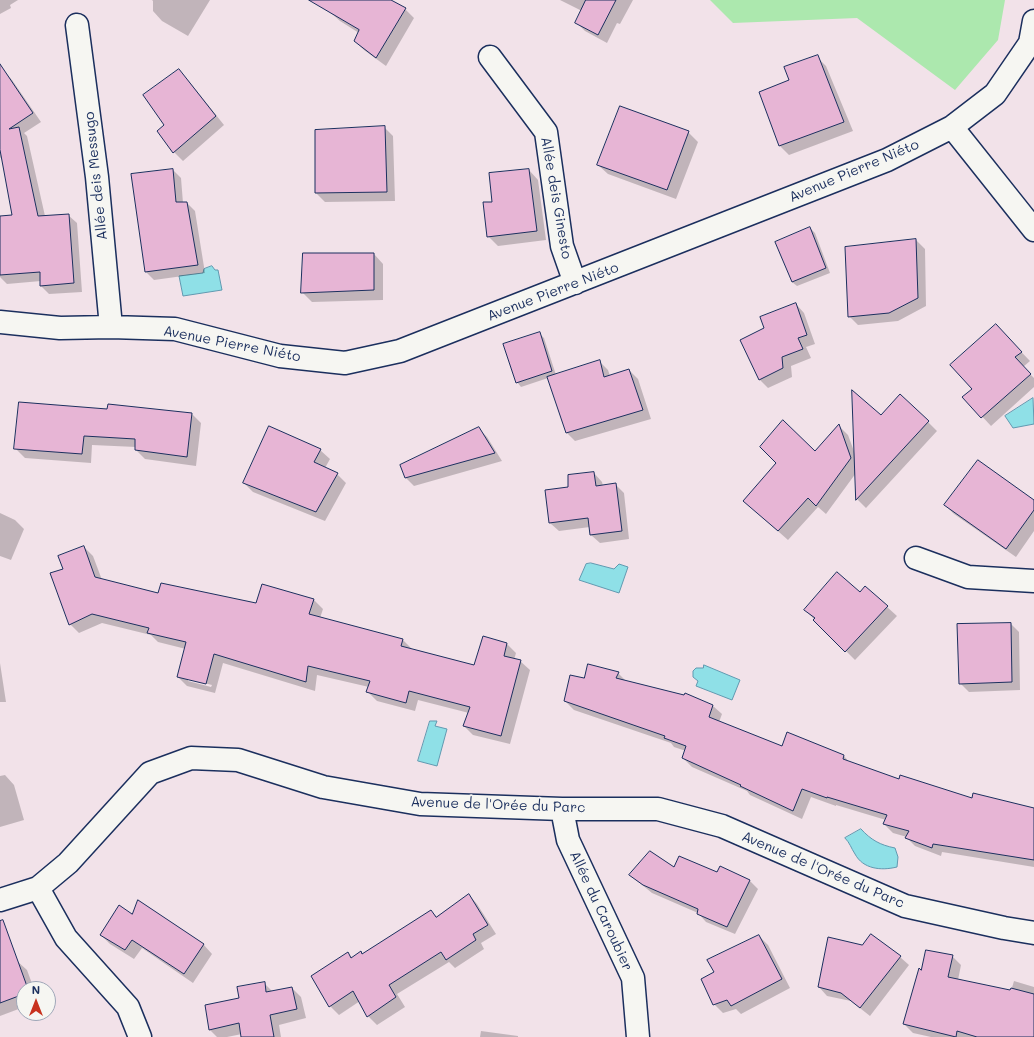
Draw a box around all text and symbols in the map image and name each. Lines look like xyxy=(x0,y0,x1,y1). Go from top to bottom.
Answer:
street label: Allée deis Messugo xyxy=(81,111,111,241)
street label: Allée deis Ginesto xyxy=(537,135,575,261)
street label: Avenue Pierre Niéto xyxy=(787,136,921,206)
street label: Avenue Pierre Niéto xyxy=(485,259,621,325)
street label: Avenue Pierre Niéto xyxy=(162,322,302,366)
street label: Avenue de l'Orée du Parc xyxy=(410,794,586,816)
street label: Avenue de l'Orée du Parc xyxy=(739,828,907,912)
street label: Allée du Caroubier xyxy=(566,848,636,974)
north arrow xyxy=(16,981,56,1021)
text: N xyxy=(32,982,40,997)

